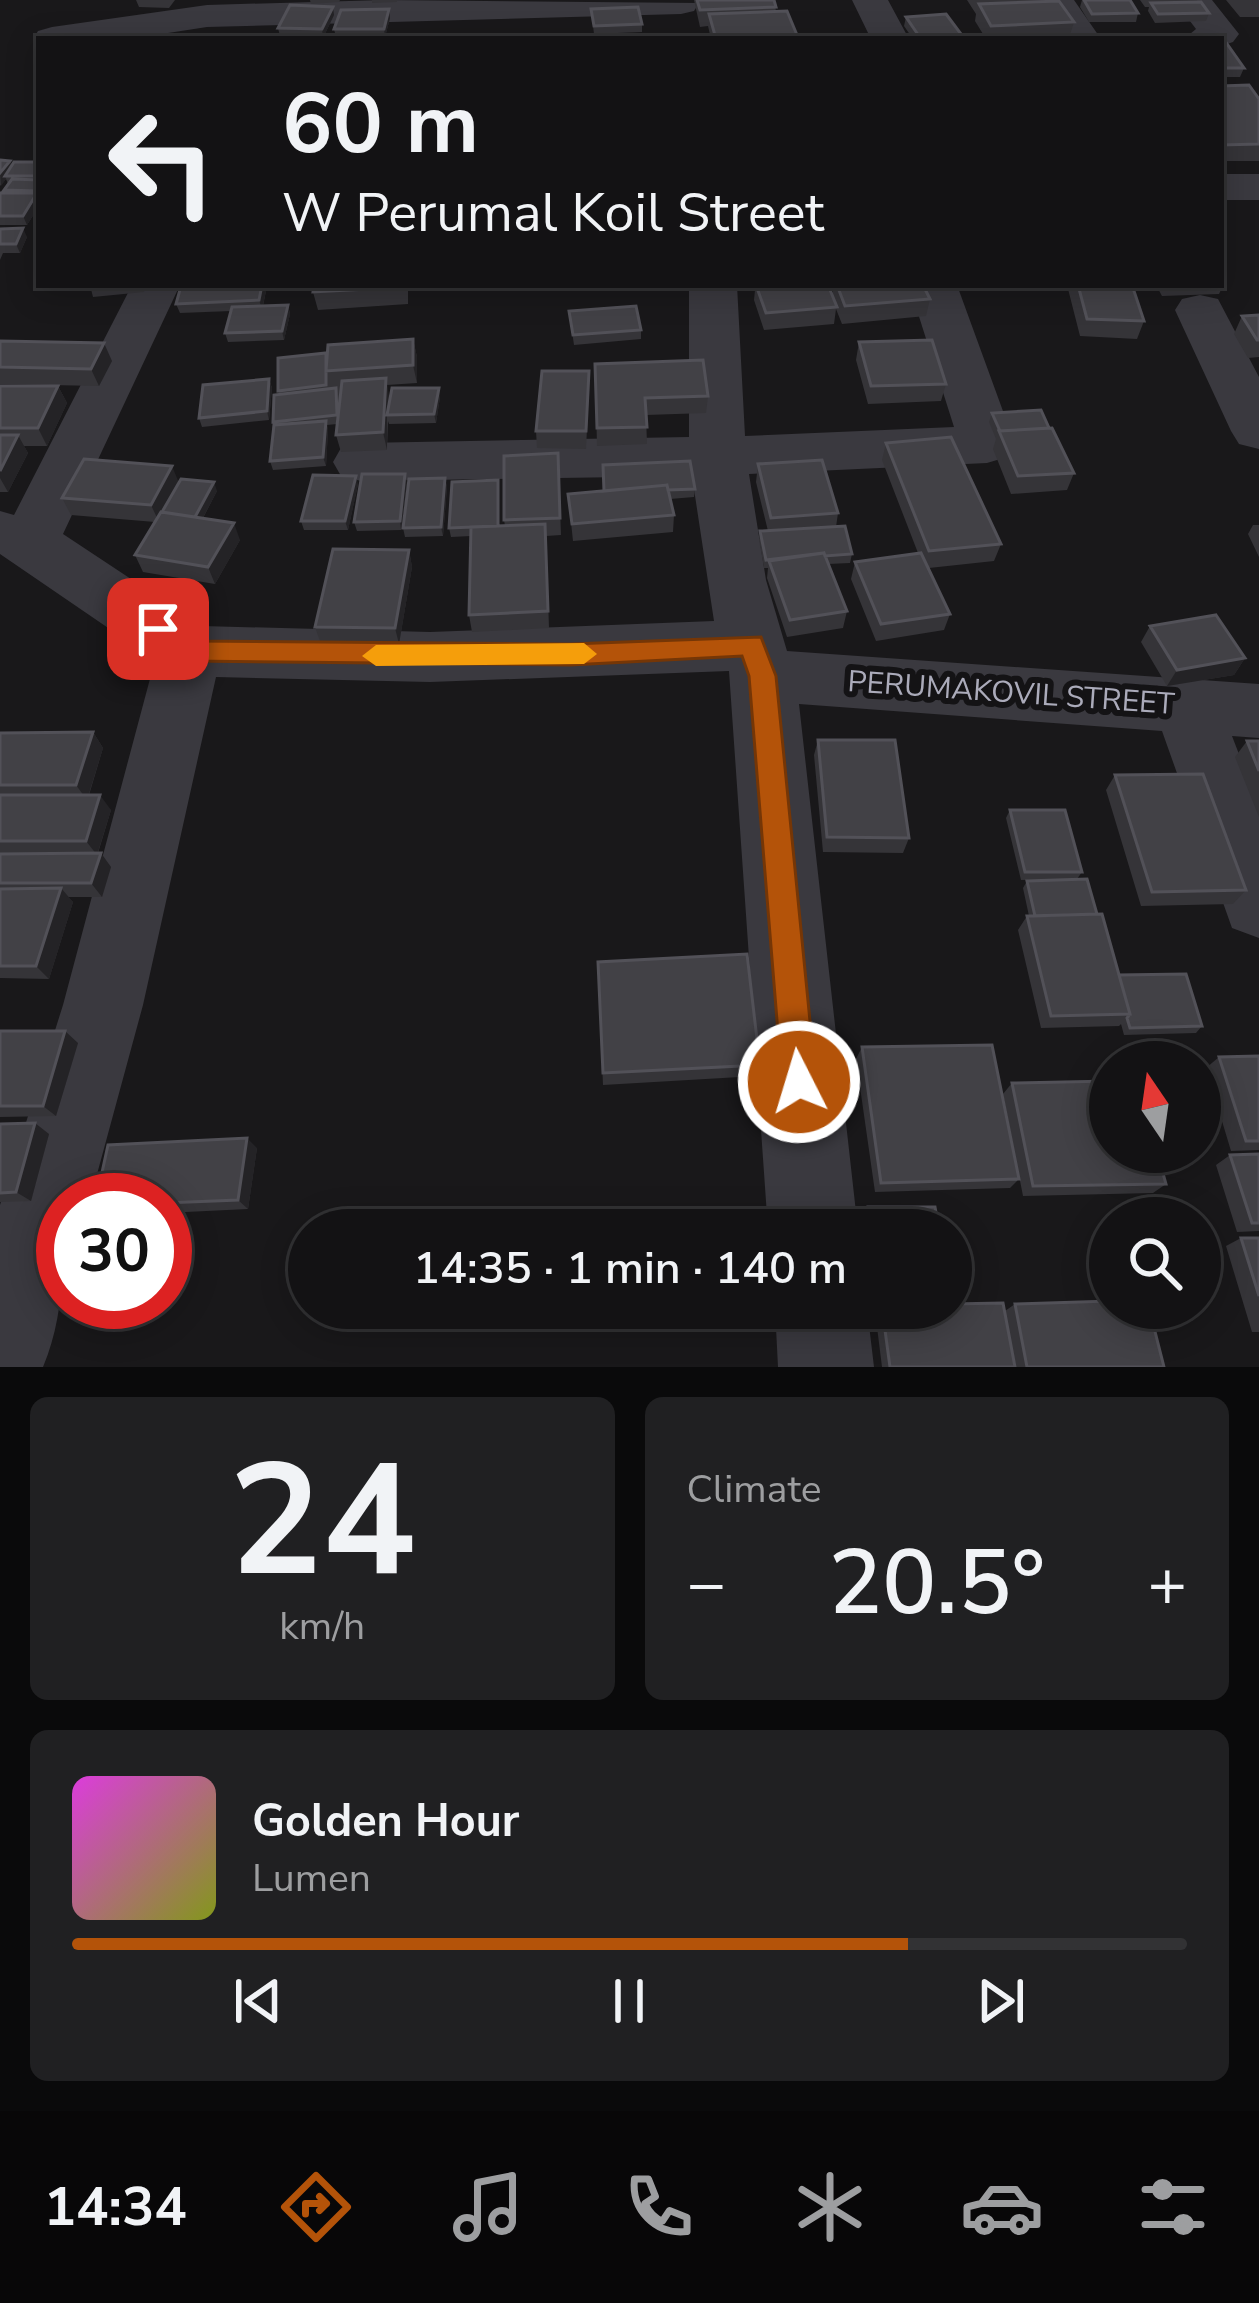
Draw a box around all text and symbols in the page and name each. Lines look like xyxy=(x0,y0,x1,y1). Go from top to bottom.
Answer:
text: 60 m xyxy=(282,67,479,182)
icon: left xyxy=(84,84,240,240)
text: W Perumal Koil Street xyxy=(282,176,824,250)
pin xyxy=(107,578,209,680)
icon: arrive xyxy=(125,596,191,662)
street label: PERUMAKOVIL STREET xyxy=(846,661,1176,725)
position arrow xyxy=(736,1019,862,1145)
north arrow xyxy=(1089,1041,1221,1173)
map controls xyxy=(1089,1041,1221,1329)
speed limit sign: 30 xyxy=(36,1173,192,1329)
button: search xyxy=(1089,1197,1221,1329)
text: 14:35 · 1 min · 140 m xyxy=(413,1238,847,1299)
text: 24 xyxy=(229,1415,416,1628)
text: Climate xyxy=(687,1463,822,1516)
text: 20.5° xyxy=(828,1522,1045,1645)
text: − xyxy=(687,1539,726,1629)
text: + xyxy=(1147,1539,1187,1629)
text: km/h xyxy=(279,1600,365,1653)
text: Golden Hour xyxy=(252,1791,519,1852)
text: Lumen xyxy=(252,1852,371,1905)
icon: previous xyxy=(225,1968,291,2034)
icon: pause xyxy=(596,1968,662,2034)
icon: next xyxy=(968,1968,1034,2034)
icon: directions xyxy=(274,2165,358,2249)
icon: music xyxy=(446,2165,530,2249)
icon: phone xyxy=(617,2165,701,2249)
icon: climate xyxy=(788,2165,872,2249)
icon: car xyxy=(960,2165,1044,2249)
icon: filters xyxy=(1131,2165,1215,2249)
text: 14:34 xyxy=(44,2170,187,2244)

